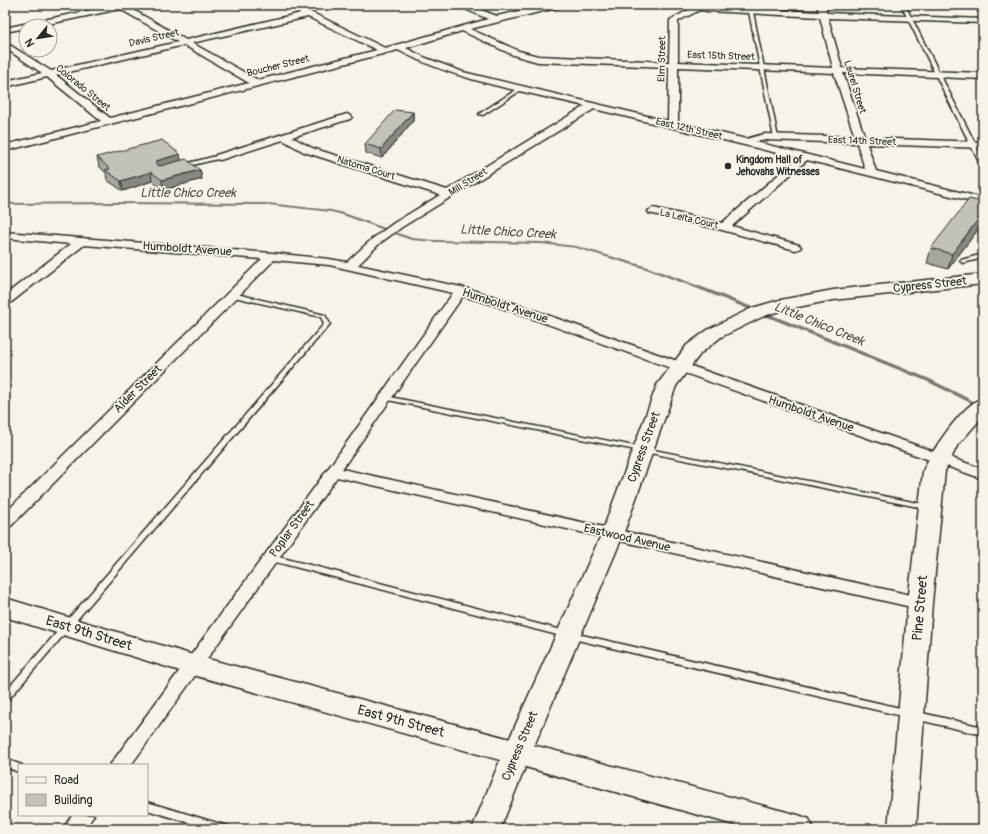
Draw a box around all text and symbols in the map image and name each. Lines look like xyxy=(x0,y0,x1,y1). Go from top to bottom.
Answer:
north arrow xyxy=(18,18,58,58)
street label: Davis Street xyxy=(128,26,181,50)
street label: Elm Street xyxy=(656,35,668,82)
text: N xyxy=(22,36,37,49)
street label: East 15th Street xyxy=(687,49,756,63)
street label: Boucher Street xyxy=(246,52,311,80)
street label: Laurel Street xyxy=(841,59,869,116)
street label: Colorado Street xyxy=(53,62,114,114)
street label: East 12th Street xyxy=(655,116,724,143)
street label: East 14th Street xyxy=(828,134,897,148)
street label: Natoma Court xyxy=(336,153,397,183)
place label: Kingdom Hall of Jehovahs Witnesses xyxy=(736,154,820,178)
marker: Kingdom Hall of Jehovahs Witnesses xyxy=(723,161,733,171)
street label: Mill Street xyxy=(447,165,490,198)
water label: Little Chico Creek xyxy=(140,185,238,201)
street label: La Leita Court xyxy=(658,206,720,232)
water label: Little Chico Creek xyxy=(460,221,558,243)
street label: Humboldt Avenue xyxy=(142,238,232,260)
street label: Cypress Street xyxy=(892,274,968,296)
street label: Humboldt Avenue xyxy=(460,285,550,327)
water label: Little Chico Creek xyxy=(771,299,868,350)
street label: Alder Street xyxy=(111,362,165,416)
street label: Humboldt Avenue xyxy=(766,392,856,436)
street label: Cypress Street xyxy=(624,410,664,484)
street label: Poplar Street xyxy=(266,497,318,560)
street label: Eastwood Avenue xyxy=(582,521,672,555)
street label: Pine Street xyxy=(909,574,931,642)
street label: East 9th Street xyxy=(44,612,134,654)
street label: East 9th Street xyxy=(356,701,447,741)
street label: Cypress Street xyxy=(499,709,541,783)
legend xyxy=(18,764,148,816)
text: Road xyxy=(54,773,79,788)
text: Building xyxy=(54,793,93,808)

